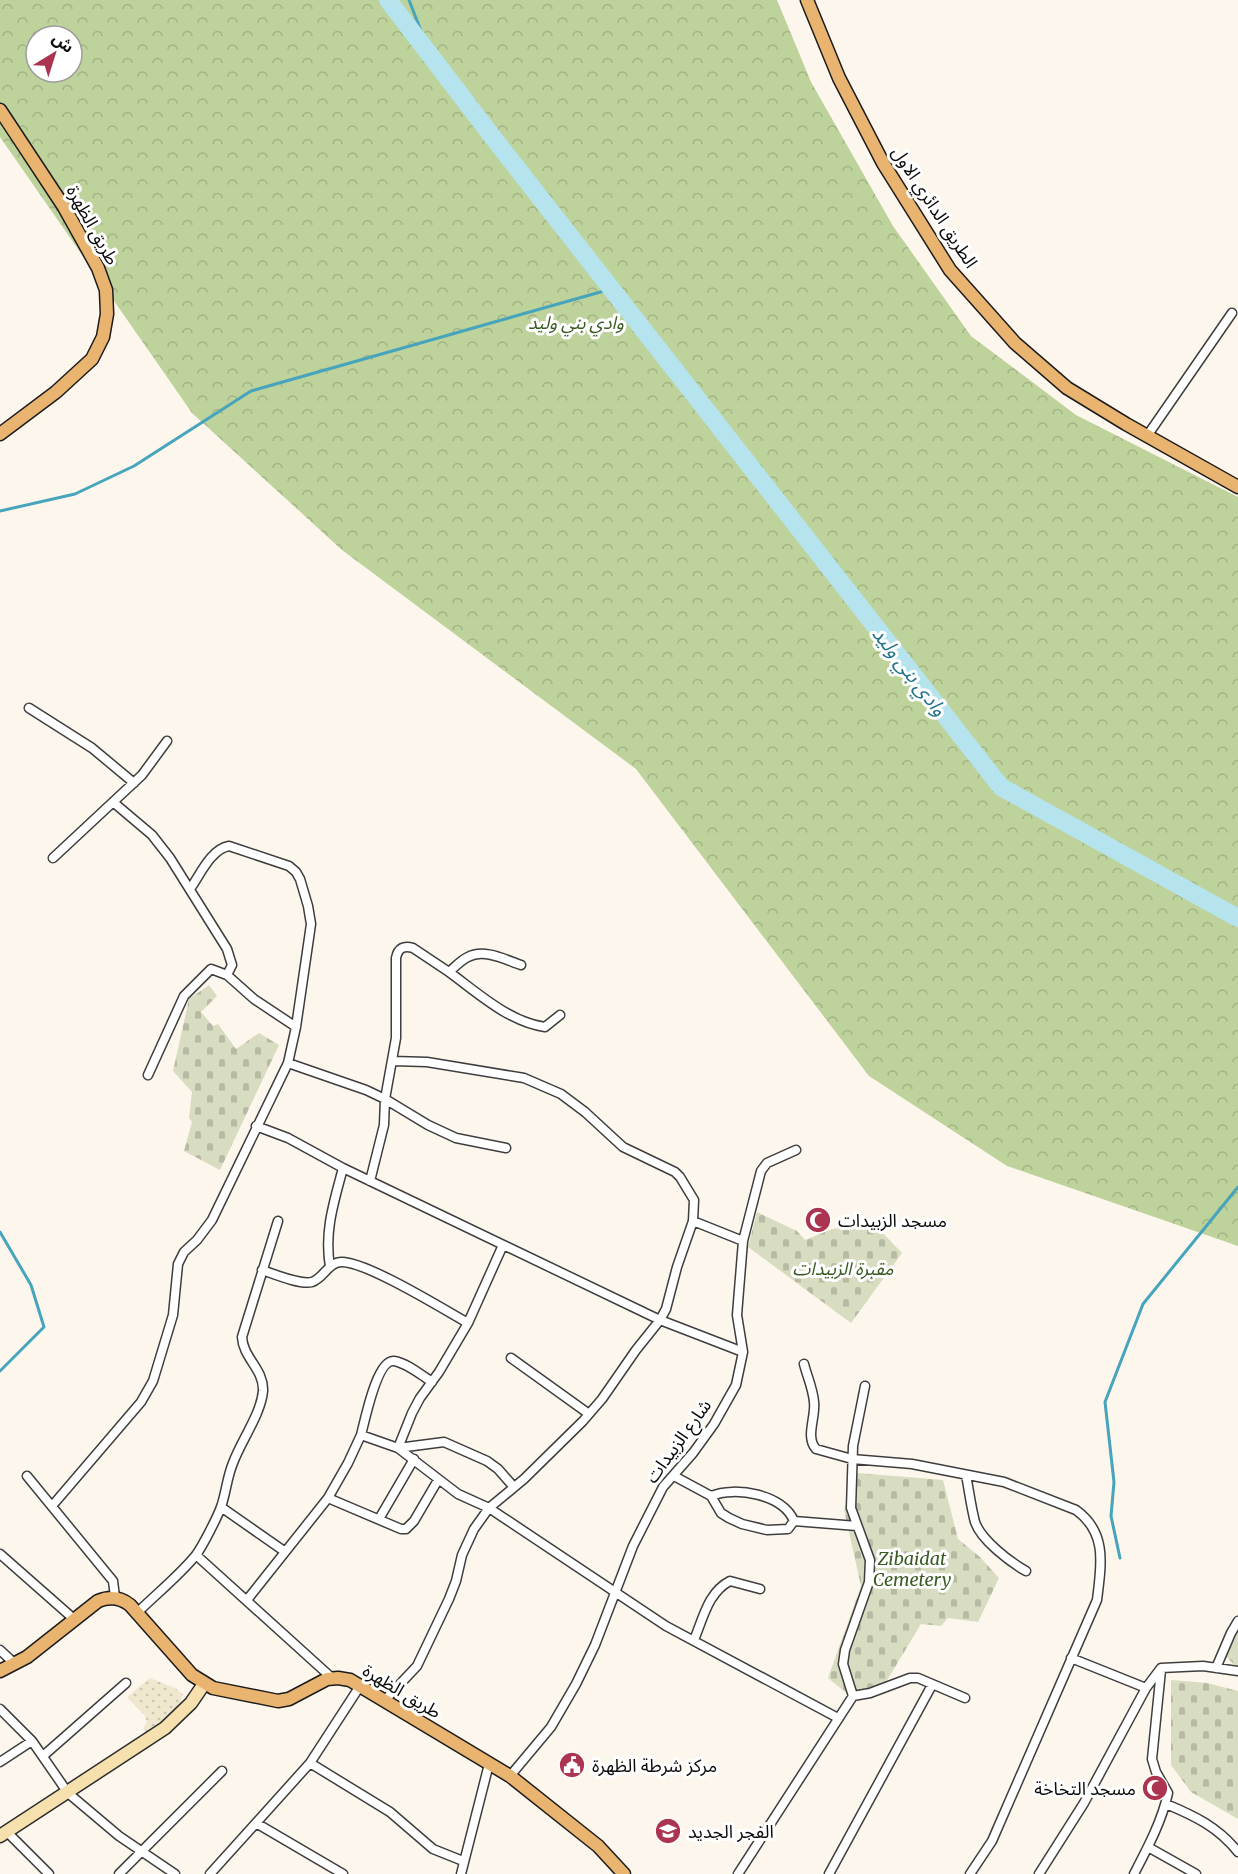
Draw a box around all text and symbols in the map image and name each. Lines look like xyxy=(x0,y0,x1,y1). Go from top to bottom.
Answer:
north arrow xyxy=(24,24,84,84)
text: ش xyxy=(48,28,78,57)
street label: الطريق الدائري الاول xyxy=(885,142,983,273)
street label: طريق الظهرة xyxy=(62,181,124,269)
park label: وادي بني وليد xyxy=(528,311,624,337)
water label: وادي بني وليد xyxy=(865,621,953,723)
mosque icon: مسجد الزبيدات xyxy=(803,1205,833,1235)
place label: مسجد الزبيدات xyxy=(838,1209,947,1232)
park label: مقبرة الزبيدات xyxy=(792,1257,894,1280)
street label: شارع الزبيدات xyxy=(640,1395,719,1489)
park label: Zibaidat Cemetery xyxy=(873,1547,951,1591)
street label: طريق الظهرة xyxy=(359,1659,445,1723)
public building icon: مركز شرطة الظهرة xyxy=(557,1750,587,1780)
place label: مركز شرطة الظهرة xyxy=(592,1754,717,1777)
mosque icon: مسجد التخاخة xyxy=(1140,1773,1170,1803)
place label: مسجد التخاخة xyxy=(1034,1777,1136,1800)
school or university icon: الفجر الجديد xyxy=(653,1816,683,1846)
place label: الفجر الجديد xyxy=(688,1820,774,1843)

